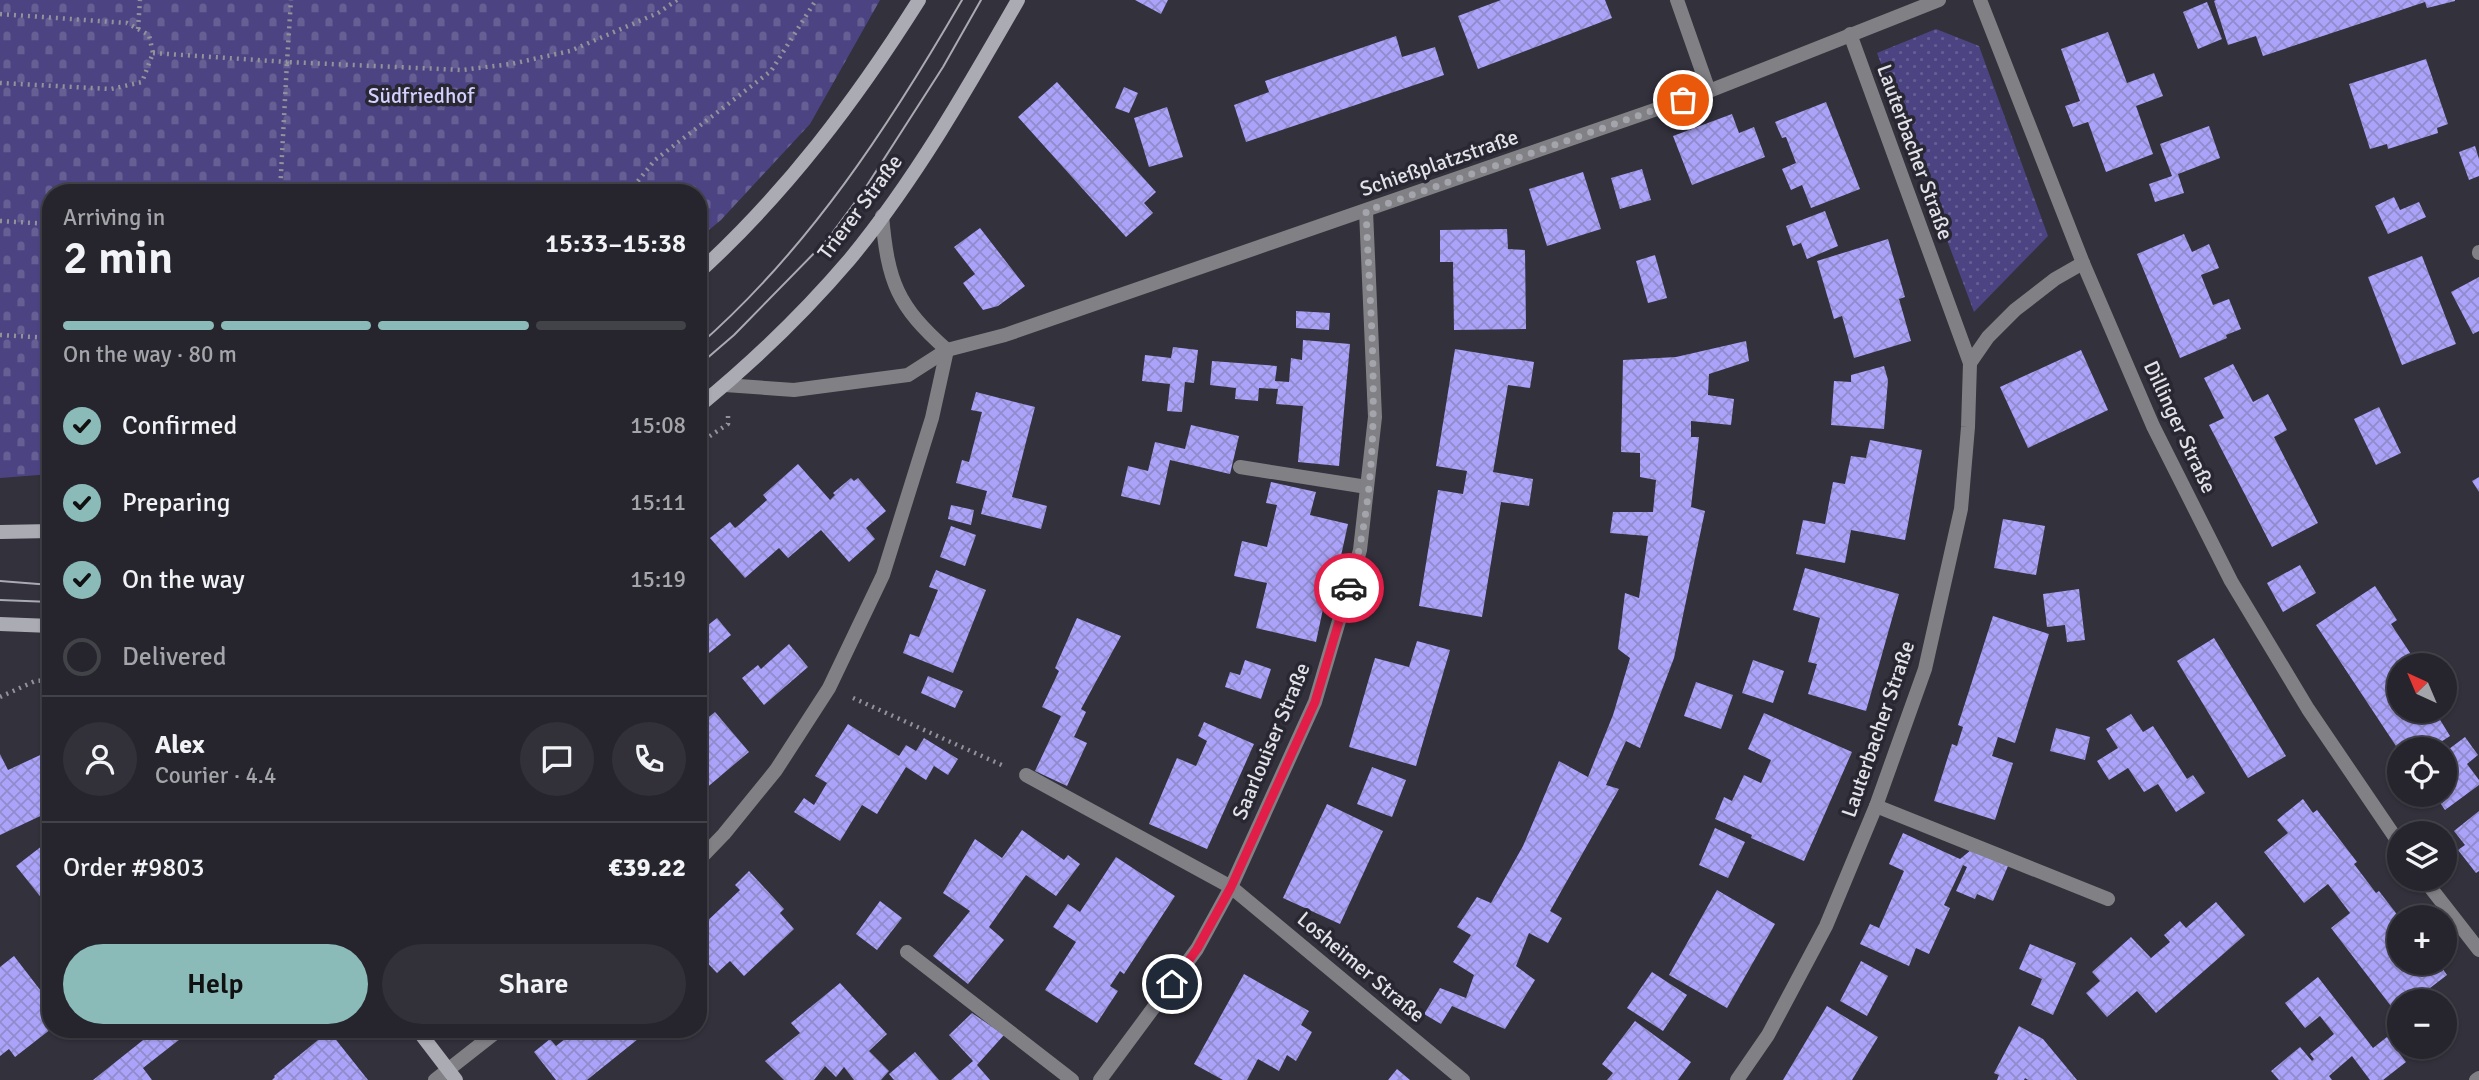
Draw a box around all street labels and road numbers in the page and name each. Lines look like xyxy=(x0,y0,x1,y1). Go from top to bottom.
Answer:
street label: Lauterbacher Straße xyxy=(1871,61,1959,243)
street label: Schießplatzstraße xyxy=(1356,124,1522,202)
street label: Trierer Straße xyxy=(812,149,908,265)
street label: Dillinger Straße xyxy=(2138,357,2222,497)
street label: Lauterbacher Straße xyxy=(1836,637,1920,821)
street label: Saarlouiser Straße xyxy=(1226,659,1316,823)
street label: Losheimer Straße xyxy=(1292,906,1430,1028)

